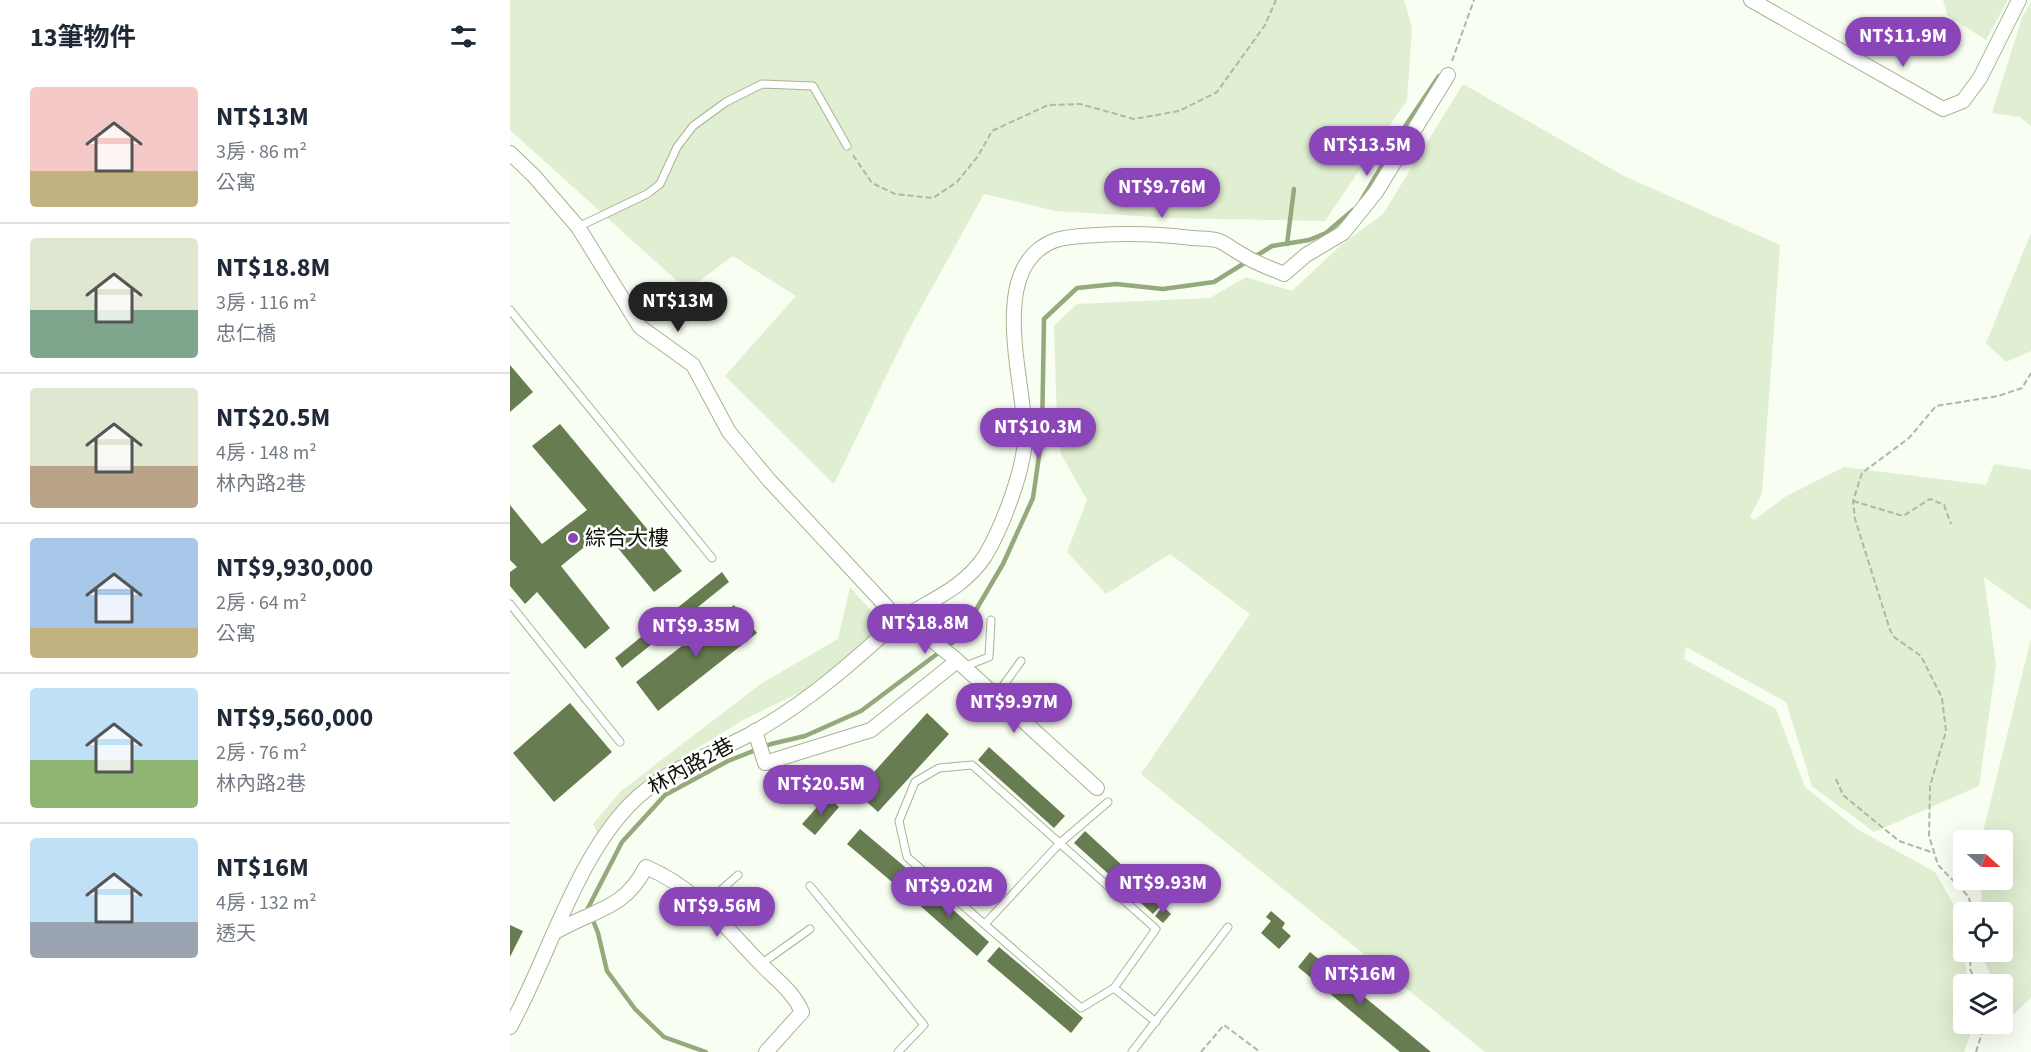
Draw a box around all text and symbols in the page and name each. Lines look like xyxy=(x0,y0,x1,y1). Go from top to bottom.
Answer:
pin: NT$11.9M xyxy=(1841,17,1965,68)
text: 13筆物件 xyxy=(30,19,135,56)
icon: filters xyxy=(447,20,480,53)
text: NT$11.9M xyxy=(1859,22,1947,50)
text: NT$13M xyxy=(216,98,309,135)
icon: home xyxy=(78,111,150,183)
pin: NT$13.5M xyxy=(1305,126,1429,177)
text: NT$13.5M xyxy=(1323,131,1411,159)
text: 3房 · 86 m² xyxy=(216,138,307,166)
pin: NT$9.76M xyxy=(1100,168,1224,219)
text: 公寓 xyxy=(216,169,256,197)
text: NT$9.76M xyxy=(1118,173,1206,201)
text: NT$18.8M xyxy=(216,249,330,286)
icon: home xyxy=(78,262,150,334)
pin: NT$13M xyxy=(629,282,727,333)
text: NT$13M xyxy=(642,287,714,315)
text: 3房 · 116 m² xyxy=(216,289,317,317)
text: 忠仁橋 xyxy=(216,320,276,348)
text: NT$20.5M xyxy=(216,399,330,436)
pin: NT$10.3M xyxy=(976,408,1100,459)
icon: home xyxy=(78,412,150,484)
text: NT$10.3M xyxy=(994,413,1082,441)
text: 4房 · 148 m² xyxy=(216,439,317,467)
text: 林內路2巷 xyxy=(216,470,306,498)
place label: 綜合大樓 xyxy=(585,523,669,553)
marker: 綜合大樓 xyxy=(566,531,580,545)
text: NT$9,930,000 xyxy=(216,549,373,586)
icon: home xyxy=(78,562,150,634)
text: 2房 · 64 m² xyxy=(216,589,307,617)
pin: NT$18.8M xyxy=(863,604,987,655)
pin: NT$9.35M xyxy=(634,607,758,658)
text: NT$18.8M xyxy=(881,609,969,637)
text: NT$9.35M xyxy=(652,612,740,640)
text: 公寓 xyxy=(216,620,256,648)
pin: NT$9.97M xyxy=(952,683,1076,734)
text: NT$9.97M xyxy=(970,688,1058,716)
text: NT$9,560,000 xyxy=(216,699,373,736)
icon: home xyxy=(78,712,150,784)
street label: 林內路2巷 xyxy=(642,730,740,802)
text: 2房 · 76 m² xyxy=(216,739,307,767)
pin: NT$20.5M xyxy=(759,765,883,816)
text: 林內路2巷 xyxy=(216,770,306,798)
text: NT$20.5M xyxy=(777,770,865,798)
north arrow xyxy=(1953,830,2013,890)
map controls xyxy=(1953,830,2013,1034)
text: NT$16M xyxy=(216,849,309,886)
icon: home xyxy=(78,862,150,934)
pin: NT$9.93M xyxy=(1101,864,1225,915)
pin: NT$9.02M xyxy=(887,867,1011,918)
text: NT$9.93M xyxy=(1119,869,1207,897)
text: NT$9.02M xyxy=(905,872,993,900)
pin: NT$9.56M xyxy=(655,887,779,938)
text: 4房 · 132 m² xyxy=(216,889,317,917)
text: NT$9.56M xyxy=(673,892,761,920)
button: locate xyxy=(1953,902,2013,962)
text: 透天 xyxy=(216,920,256,948)
pin: NT$16M xyxy=(1311,955,1409,1006)
text: NT$16M xyxy=(1324,960,1396,988)
button: layers xyxy=(1953,974,2013,1034)

